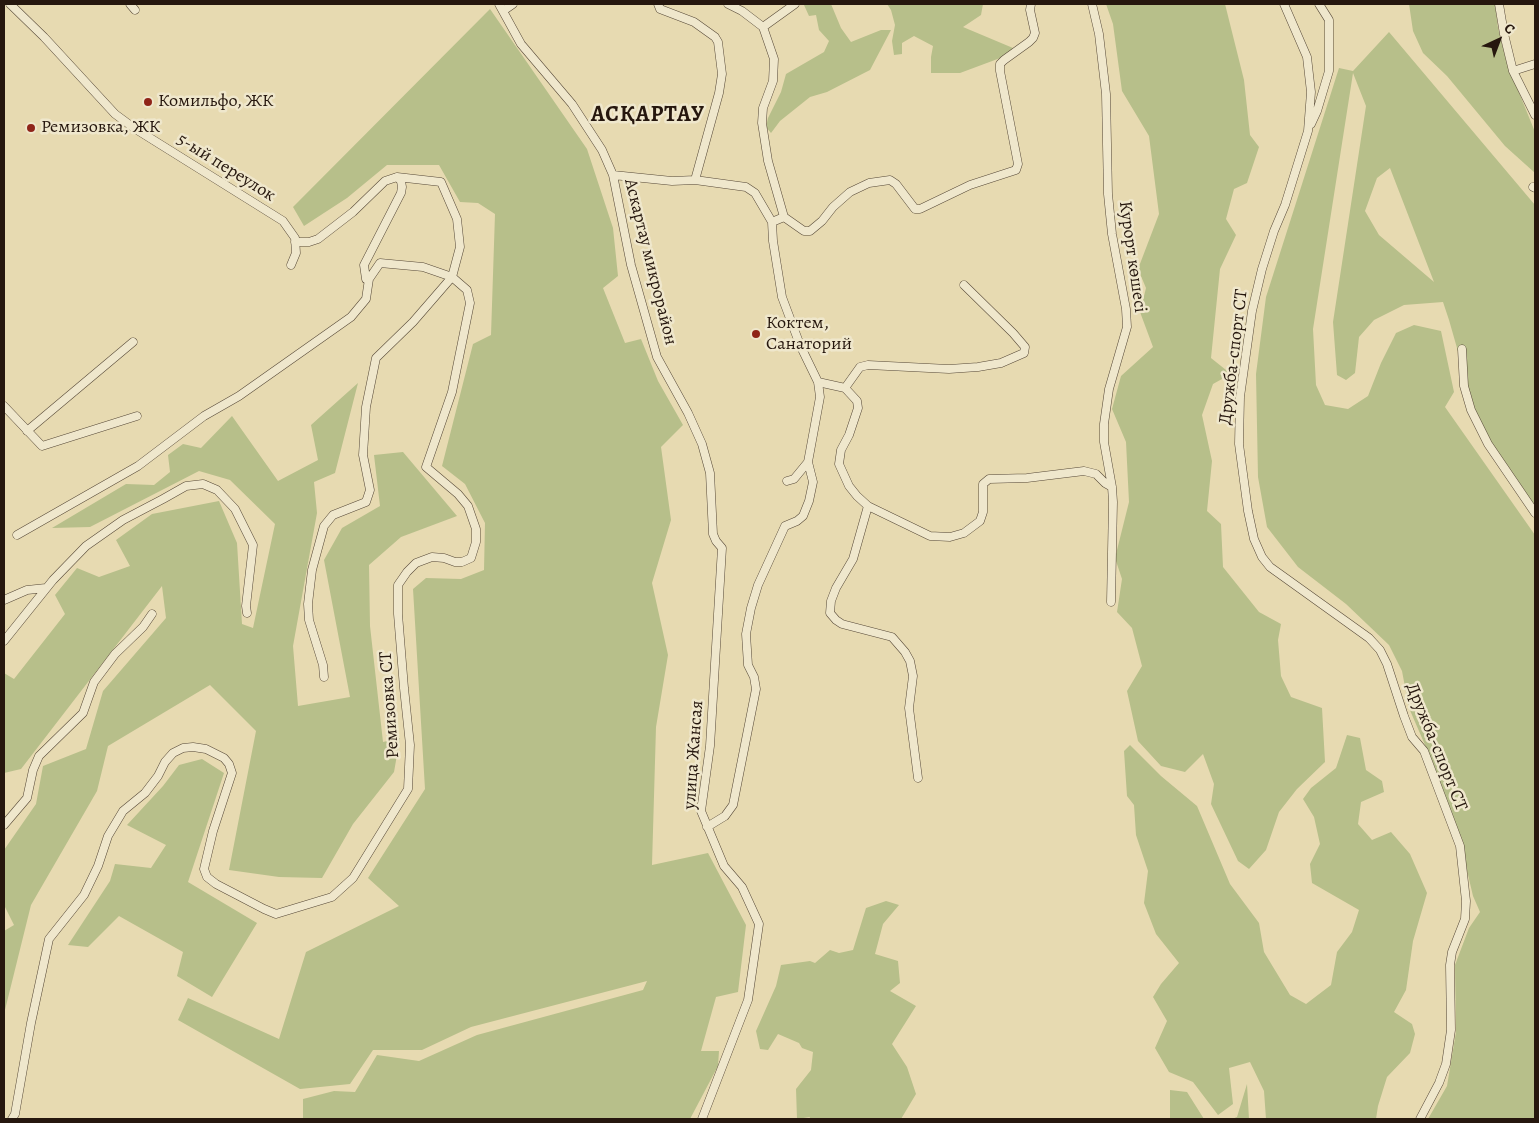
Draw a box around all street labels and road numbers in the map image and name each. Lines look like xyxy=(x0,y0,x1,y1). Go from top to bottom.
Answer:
street label: 5-ый переулок xyxy=(173,129,279,207)
street label: Аскартау микрорайон xyxy=(619,176,681,348)
street label: Курорт көшесі xyxy=(1113,200,1151,314)
street label: Дружба-спорт СТ xyxy=(1215,288,1253,426)
street label: Ремизовка СТ xyxy=(375,651,405,759)
street label: Дружба-спорт СТ xyxy=(1400,680,1472,814)
street label: улица Жансая xyxy=(679,700,709,810)

